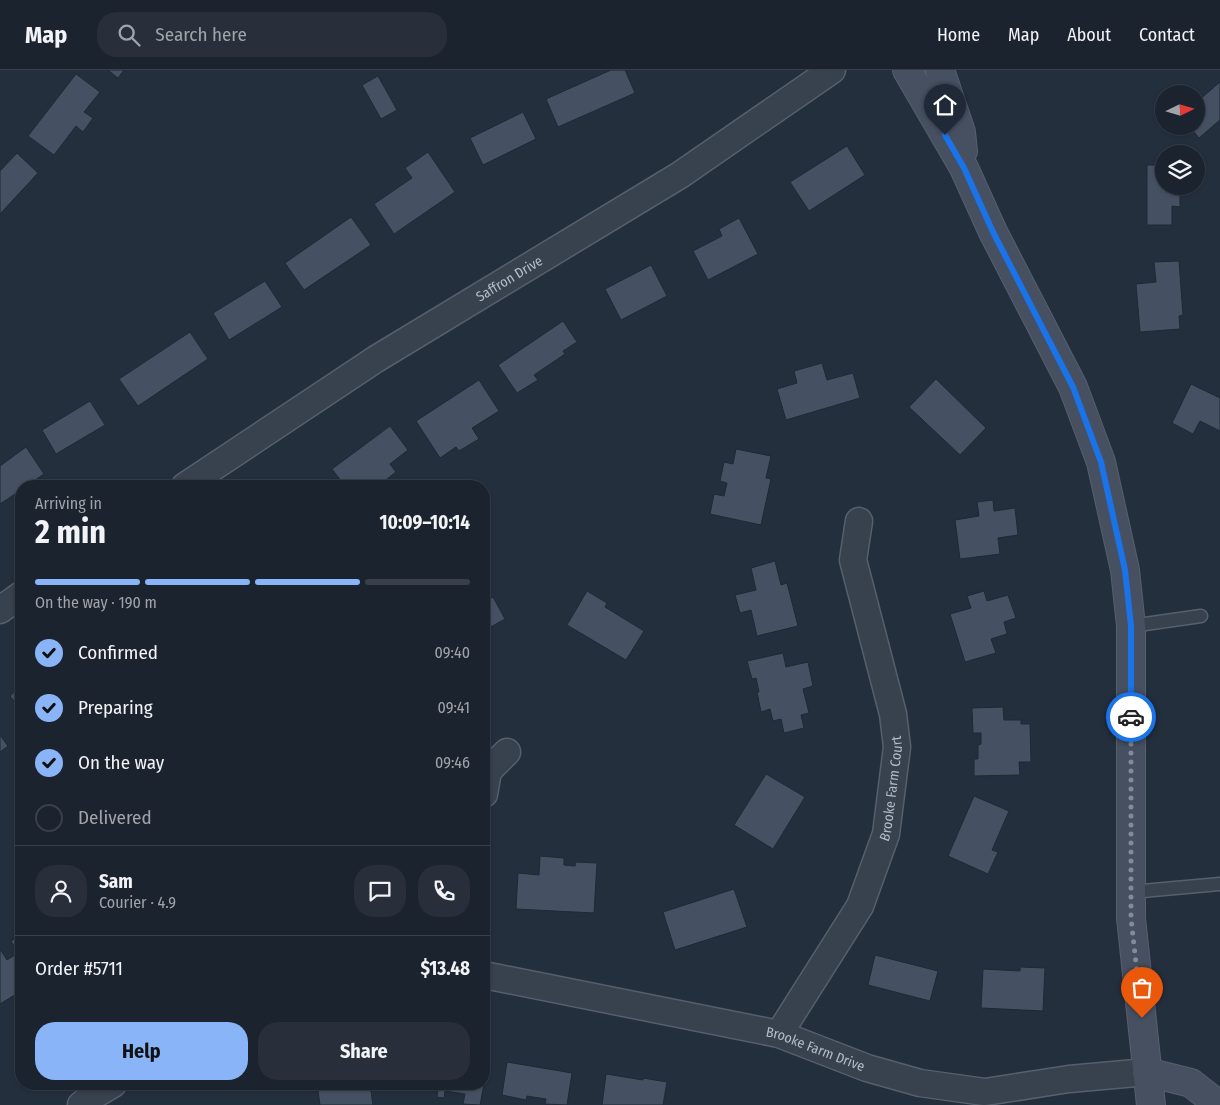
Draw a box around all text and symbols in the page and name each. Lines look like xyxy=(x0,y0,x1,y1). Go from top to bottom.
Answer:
search box xyxy=(97,12,447,57)
text: Map xyxy=(25,21,67,49)
icon: search xyxy=(115,21,143,49)
text: Search here xyxy=(155,23,247,46)
text: Home xyxy=(937,24,980,46)
text: Map xyxy=(1008,24,1039,46)
text: About xyxy=(1067,24,1111,46)
text: Contact xyxy=(1139,24,1195,46)
pin xyxy=(924,84,966,135)
north arrow xyxy=(1155,85,1205,135)
map controls xyxy=(1155,85,1205,195)
icon: home xyxy=(931,91,959,119)
button: layers xyxy=(1155,145,1205,195)
street label: Saffron Drive xyxy=(473,252,546,305)
text: Arriving in xyxy=(35,494,102,513)
text: 10:09–10:14 xyxy=(380,511,470,534)
text: 2 min xyxy=(35,513,106,551)
text: On the way · 190 m xyxy=(35,593,157,612)
icon: check xyxy=(35,639,63,667)
text: Confirmed xyxy=(78,641,158,664)
text: 09:40 xyxy=(435,643,470,662)
courier xyxy=(1106,692,1156,742)
icon: check xyxy=(35,694,63,722)
text: Preparing xyxy=(78,696,153,719)
text: 09:41 xyxy=(438,698,470,717)
icon: car xyxy=(1117,703,1145,731)
street label: Brooke Farm Court xyxy=(876,734,906,844)
icon: check xyxy=(35,749,63,777)
text: On the way xyxy=(78,751,164,774)
text: 09:46 xyxy=(435,753,470,772)
text: Delivered xyxy=(78,806,152,829)
button: person xyxy=(35,865,87,917)
button: chat xyxy=(354,865,406,917)
button: phone xyxy=(418,865,470,917)
text: Sam xyxy=(99,870,133,893)
text: Courier · 4.9 xyxy=(99,893,176,912)
text: Order #5711 xyxy=(35,957,123,980)
text: $13.48 xyxy=(420,957,470,980)
pin xyxy=(1121,967,1163,1018)
icon: bag xyxy=(1128,974,1156,1002)
button: Help xyxy=(35,1022,248,1080)
button: Share xyxy=(258,1022,470,1080)
street label: Brooke Farm Drive xyxy=(764,1024,867,1075)

